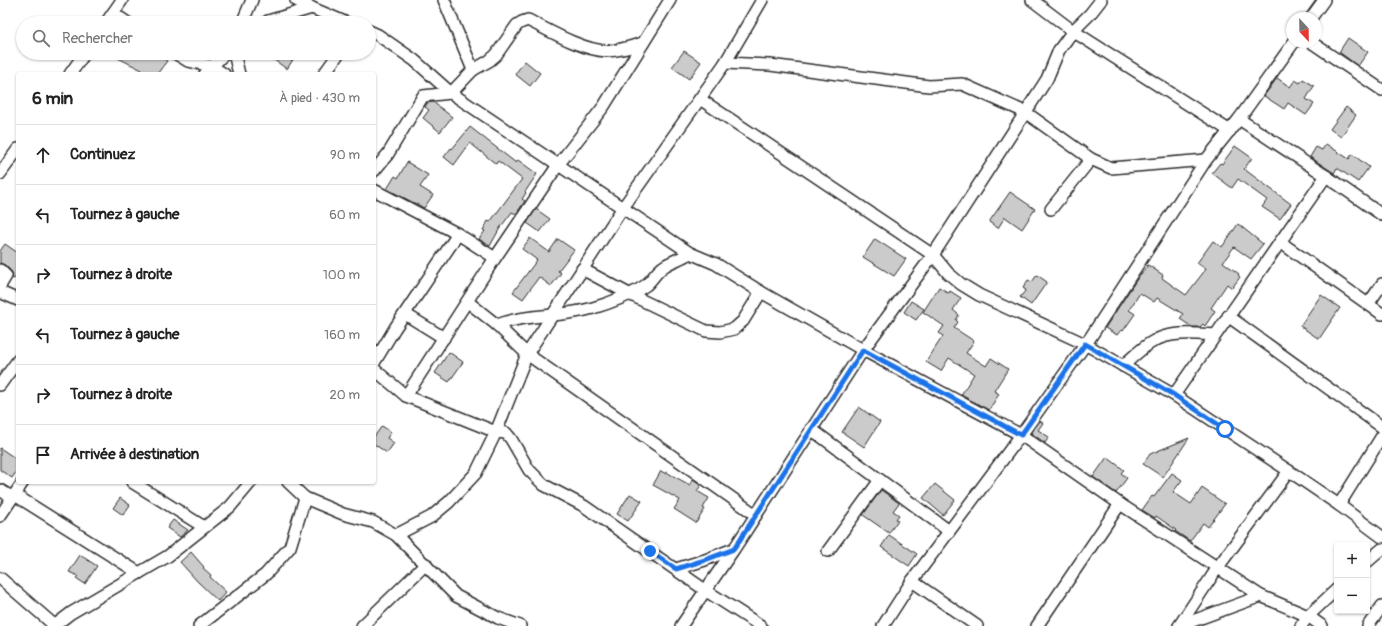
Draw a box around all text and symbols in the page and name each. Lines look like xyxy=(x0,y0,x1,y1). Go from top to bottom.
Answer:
north arrow xyxy=(1286,12,1322,48)
search box xyxy=(16,16,376,60)
icon: search xyxy=(30,27,52,49)
text: Rechercher xyxy=(62,29,133,48)
text: 6 min xyxy=(32,88,73,109)
text: À pied · 430 m xyxy=(279,90,360,106)
icon: ahead xyxy=(32,144,54,166)
text: Continuez xyxy=(70,145,135,164)
text: 90 m xyxy=(330,147,360,163)
icon: left xyxy=(32,204,54,226)
text: Tournez à gauche xyxy=(70,205,180,224)
text: 60 m xyxy=(329,207,360,223)
icon: right xyxy=(32,264,54,286)
text: Tournez à droite xyxy=(70,265,172,284)
text: 100 m xyxy=(323,267,360,283)
icon: left xyxy=(32,324,54,346)
text: Tournez à gauche xyxy=(70,325,180,344)
text: 160 m xyxy=(324,327,360,343)
icon: right xyxy=(32,384,54,406)
text: Tournez à droite xyxy=(70,385,172,404)
text: 20 m xyxy=(329,387,360,403)
route start xyxy=(1216,420,1234,438)
icon: arrive xyxy=(32,444,54,466)
text: Arrivée à destination xyxy=(70,445,199,464)
route end xyxy=(641,542,659,560)
map controls xyxy=(1334,542,1370,614)
button: + xyxy=(1334,542,1370,578)
button: − xyxy=(1334,578,1370,614)

